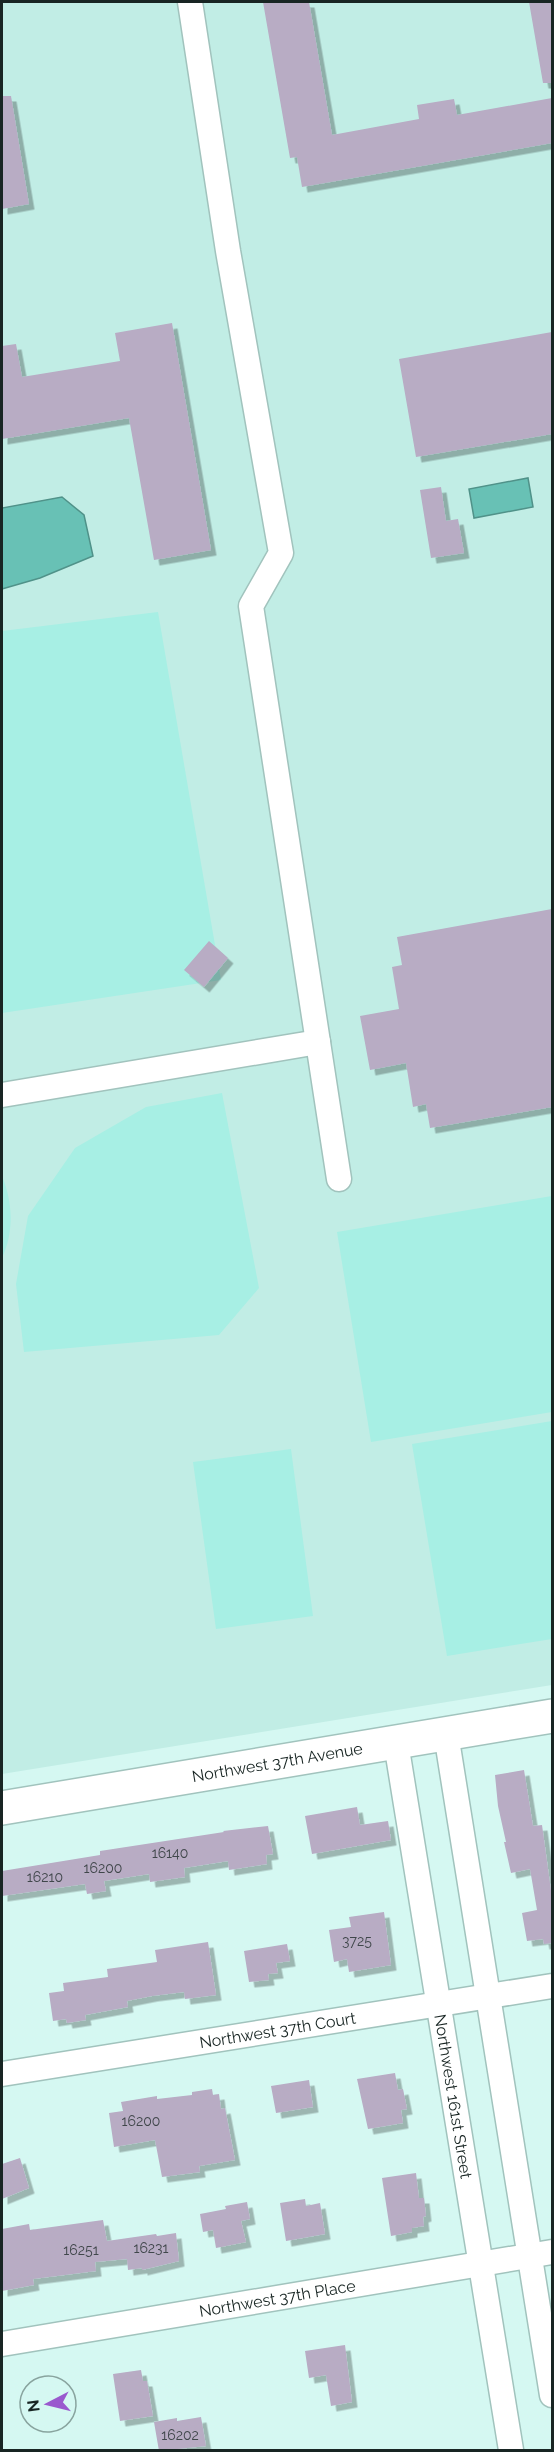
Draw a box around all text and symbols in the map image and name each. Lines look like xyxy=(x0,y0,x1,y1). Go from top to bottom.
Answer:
street label: Northwest 37th Avenue xyxy=(191,1739,364,1786)
house number: 16140 xyxy=(152,1845,188,1861)
house number: 16200 xyxy=(84,1860,122,1876)
house number: 16210 xyxy=(27,1869,63,1885)
house number: 3725 xyxy=(342,1933,372,1949)
street label: Northwest 37th Court xyxy=(198,2008,358,2052)
street label: Northwest 161st Street xyxy=(430,2013,476,2181)
house number: 16200 xyxy=(122,2113,160,2129)
house number: 16231 xyxy=(133,2240,169,2256)
house number: 16251 xyxy=(63,2242,99,2258)
street label: Northwest 37th Place xyxy=(198,2276,357,2321)
north arrow xyxy=(18,2374,78,2434)
text: N xyxy=(23,2399,44,2413)
house number: 16202 xyxy=(161,2427,199,2443)

